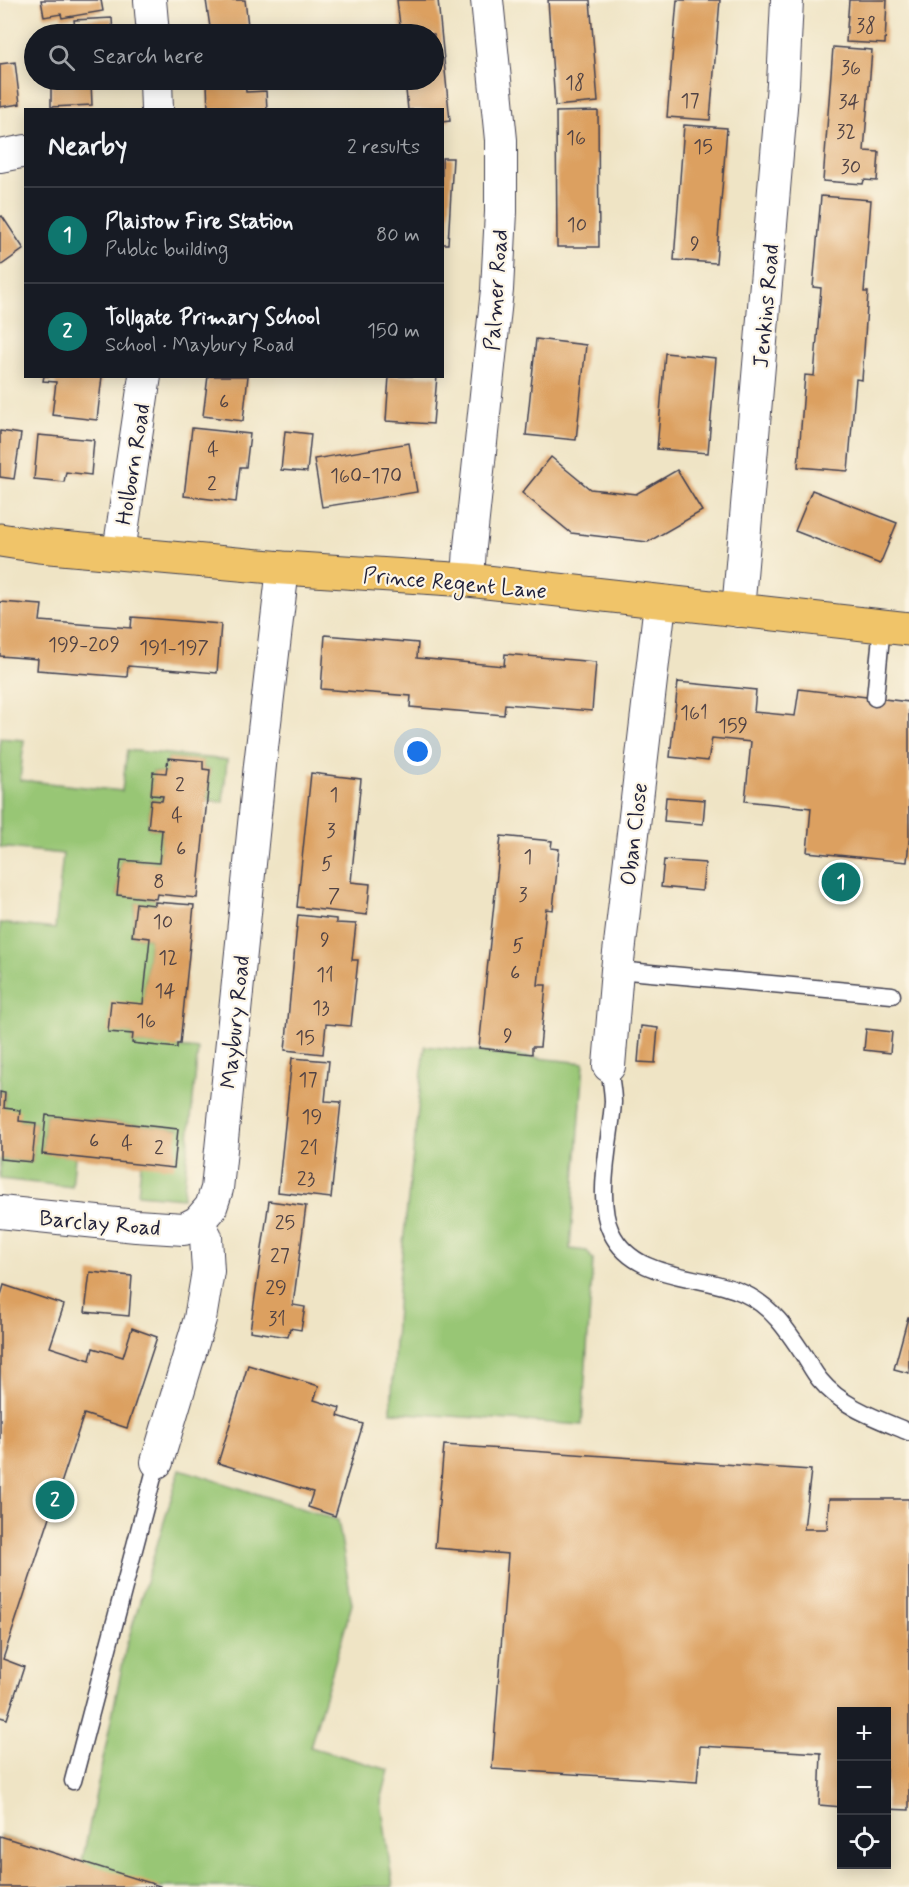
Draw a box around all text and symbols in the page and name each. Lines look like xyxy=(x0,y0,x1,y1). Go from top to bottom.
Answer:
house number: 38 xyxy=(856,13,876,40)
search box xyxy=(24,24,444,90)
icon: search xyxy=(45,41,78,74)
text: Search here xyxy=(93,43,204,71)
house number: 36 xyxy=(841,55,861,82)
house number: 18 xyxy=(565,70,585,97)
house number: 17 xyxy=(681,88,700,115)
house number: 34 xyxy=(838,89,860,116)
house number: 32 xyxy=(836,119,856,146)
house number: 16 xyxy=(566,125,586,152)
text: Nearby xyxy=(48,130,127,164)
text: 2 results xyxy=(347,134,420,161)
house number: 15 xyxy=(693,134,713,161)
house number: 30 xyxy=(841,154,861,181)
text: Plaistow Fire Station xyxy=(105,208,293,236)
house number: 10 xyxy=(567,212,587,239)
text: 1 xyxy=(63,222,72,249)
text: 80 m xyxy=(376,222,420,249)
street label: Palmer Road xyxy=(479,228,515,352)
house number: 9 xyxy=(690,231,700,258)
text: Public building xyxy=(105,236,228,263)
street label: Jenkins Road xyxy=(748,243,786,369)
text: Tollgate Primary School xyxy=(105,304,321,332)
text: 2 xyxy=(63,318,72,345)
text: 150 m xyxy=(367,318,420,345)
text: School · Maybury Road xyxy=(105,332,294,359)
house number: 6 xyxy=(219,389,229,416)
street label: Holborn Road xyxy=(111,402,157,527)
house number: 4 xyxy=(207,437,219,464)
house number: 160-170 xyxy=(330,463,402,490)
house number: 2 xyxy=(207,471,217,498)
street label: Prince Regent Lane xyxy=(362,562,548,609)
house number: 199-209 xyxy=(48,632,120,659)
house number: 191-197 xyxy=(139,635,209,662)
house number: 161 xyxy=(680,700,708,727)
house number: 159 xyxy=(718,713,748,740)
your location xyxy=(403,737,432,766)
house number: 2 xyxy=(175,772,185,799)
street label: Oban Close xyxy=(615,781,655,887)
house number: 1 xyxy=(330,782,338,809)
house number: 4 xyxy=(171,803,183,830)
house number: 3 xyxy=(326,818,336,845)
house number: 6 xyxy=(176,836,186,863)
house number: 1 xyxy=(524,844,532,871)
house number: 5 xyxy=(321,851,333,878)
pin: 1 xyxy=(822,860,860,904)
house number: 8 xyxy=(153,869,165,896)
house number: 3 xyxy=(518,882,528,909)
house number: 7 xyxy=(328,883,340,910)
house number: 10 xyxy=(153,909,173,936)
house number: 9 xyxy=(320,927,330,954)
house number: 5 xyxy=(512,933,524,960)
house number: 12 xyxy=(158,945,178,972)
street label: Maybury Road xyxy=(215,954,257,1090)
house number: 6 xyxy=(510,960,520,987)
house number: 11 xyxy=(316,962,334,989)
house number: 14 xyxy=(154,978,176,1005)
house number: 13 xyxy=(312,995,330,1022)
house number: 16 xyxy=(136,1008,156,1035)
house number: 9 xyxy=(503,1023,513,1050)
house number: 15 xyxy=(295,1025,315,1052)
house number: 17 xyxy=(299,1067,318,1094)
house number: 19 xyxy=(302,1104,322,1131)
house number: 6 xyxy=(89,1128,99,1155)
house number: 4 xyxy=(121,1131,133,1158)
house number: 2 xyxy=(154,1135,164,1162)
house number: 21 xyxy=(300,1135,318,1162)
house number: 23 xyxy=(297,1166,315,1193)
street label: Barclay Road xyxy=(38,1205,162,1243)
house number: 25 xyxy=(275,1210,295,1237)
house number: 27 xyxy=(270,1243,290,1270)
house number: 29 xyxy=(265,1275,287,1302)
house number: 31 xyxy=(268,1306,286,1333)
pin: 2 xyxy=(36,1478,74,1522)
map controls xyxy=(837,1707,891,1869)
button: + xyxy=(837,1707,891,1761)
button: − xyxy=(837,1761,891,1815)
button: locate xyxy=(837,1815,891,1869)

